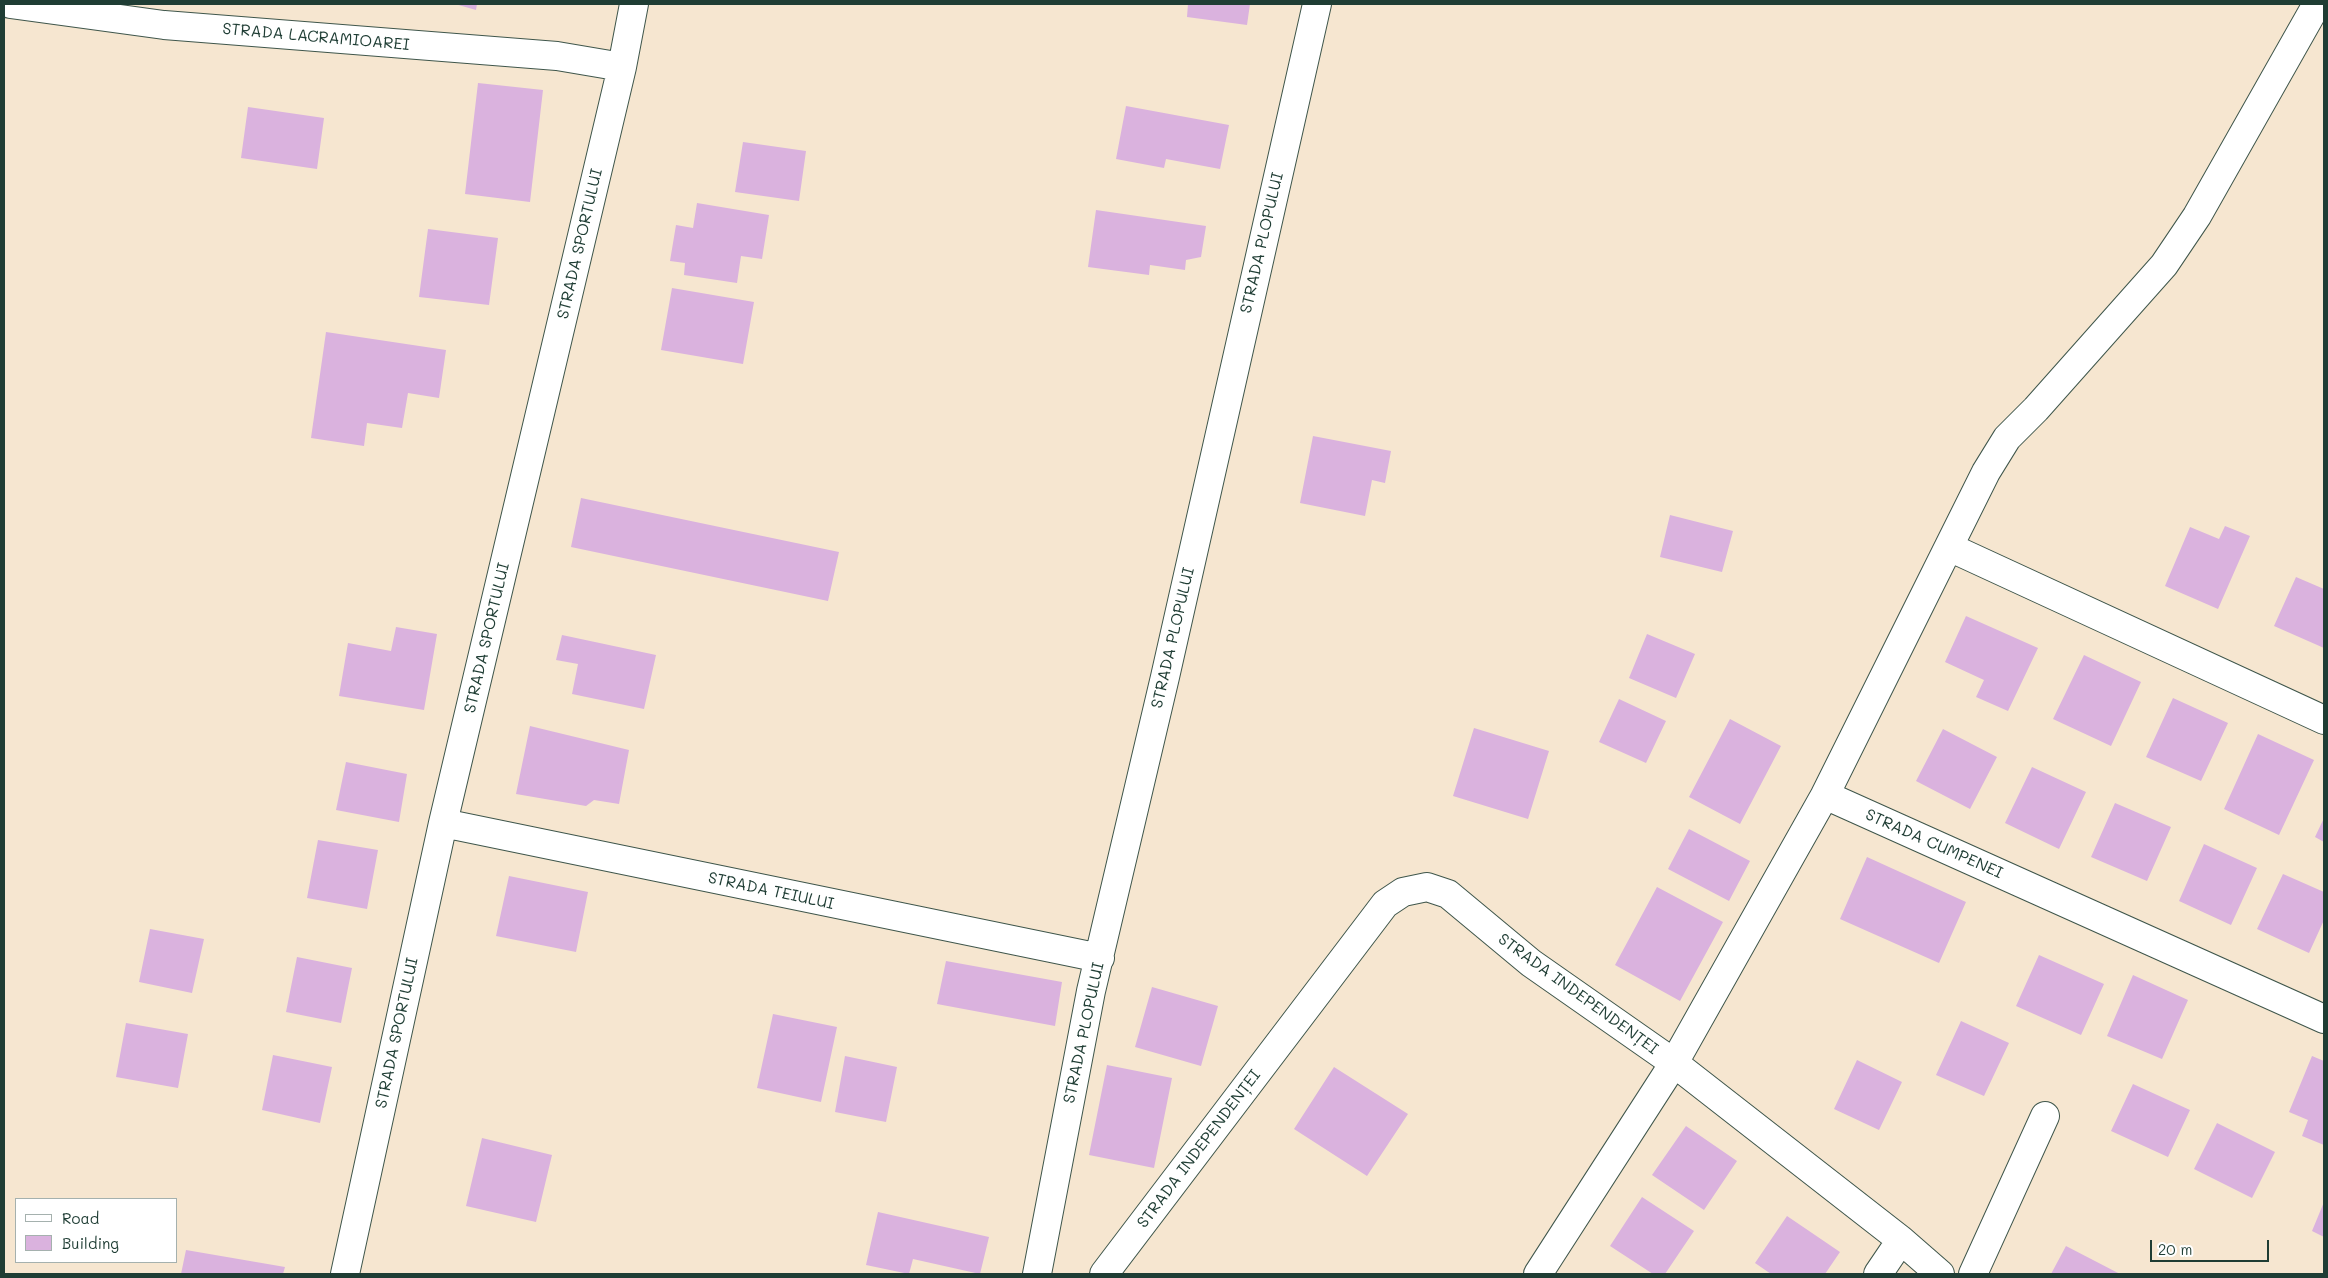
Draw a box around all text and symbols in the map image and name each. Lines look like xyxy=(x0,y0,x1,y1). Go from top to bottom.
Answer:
street label: STRADA LACRAMIOAREI xyxy=(222,19,410,55)
street label: STRADA SPORTULUI xyxy=(553,167,607,321)
street label: STRADA PLOPULUI xyxy=(1236,171,1288,315)
street label: STRADA SPORTULUI xyxy=(460,561,514,715)
street label: STRADA PLOPULUI xyxy=(1147,566,1199,710)
street label: STRADA CUMPENEI xyxy=(1862,805,2006,883)
street label: STRADA TEIULUI xyxy=(706,868,836,914)
street label: STRADA INDEPENDENȚEI xyxy=(1494,929,1662,1059)
street label: STRADA SPORTULUI xyxy=(372,956,422,1110)
street label: STRADA PLOPULUI xyxy=(1060,961,1108,1105)
street label: STRADA INDEPENDENȚEI xyxy=(1133,1066,1265,1232)
legend xyxy=(15,1198,178,1263)
text: Road xyxy=(62,1208,99,1228)
scale bar xyxy=(2153,1230,2272,1262)
text: Building xyxy=(62,1233,119,1253)
text: 20 m xyxy=(2158,1239,2192,1259)

